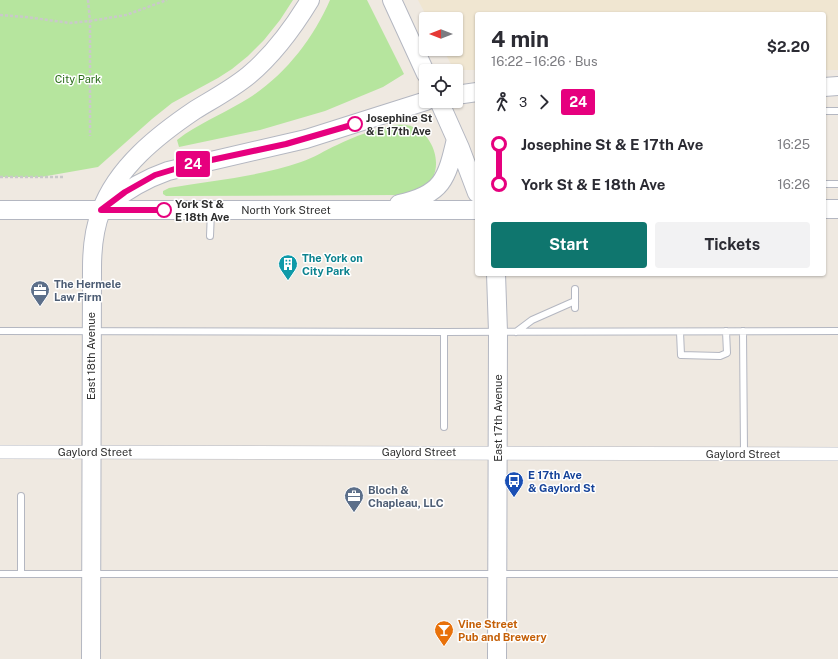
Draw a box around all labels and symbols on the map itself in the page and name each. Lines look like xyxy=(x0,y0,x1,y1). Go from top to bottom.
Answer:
north arrow xyxy=(419,12,463,56)
park label: City Park xyxy=(55,73,101,85)
place label: Josephine St & E 17th Ave xyxy=(366,112,433,137)
marker: Josephine St & E 17th Ave xyxy=(347,116,363,132)
line badge: 24 xyxy=(175,151,211,177)
place label: York St & E 18th Ave xyxy=(175,198,229,223)
marker: York St & E 18th Ave xyxy=(156,202,172,218)
street label: North York Street xyxy=(241,204,331,216)
place label: The York on City Park xyxy=(302,252,363,277)
building icon: The York on City Park xyxy=(277,253,299,281)
place label: The Hermele Law Firm xyxy=(54,278,121,303)
office icon: The Hermele Law Firm xyxy=(29,279,51,307)
street label: East 18th Avenue xyxy=(85,312,97,400)
street label: East 17th Avenue xyxy=(492,374,504,462)
street label: Gaylord Street xyxy=(58,446,132,458)
street label: Gaylord Street xyxy=(382,446,456,458)
street label: Gaylord Street xyxy=(706,448,780,460)
place label: E 17th Ave & Gaylord St xyxy=(528,469,595,494)
bus stop icon: E 17th Ave & Gaylord St xyxy=(503,470,525,498)
place label: Bloch & Chapleau, LLC xyxy=(368,484,444,509)
office icon: Bloch & Chapleau, LLC xyxy=(343,485,365,513)
place label: Vine Street Pub and Brewery xyxy=(458,618,548,643)
bar icon: Vine Street Pub and Brewery xyxy=(433,619,455,647)

